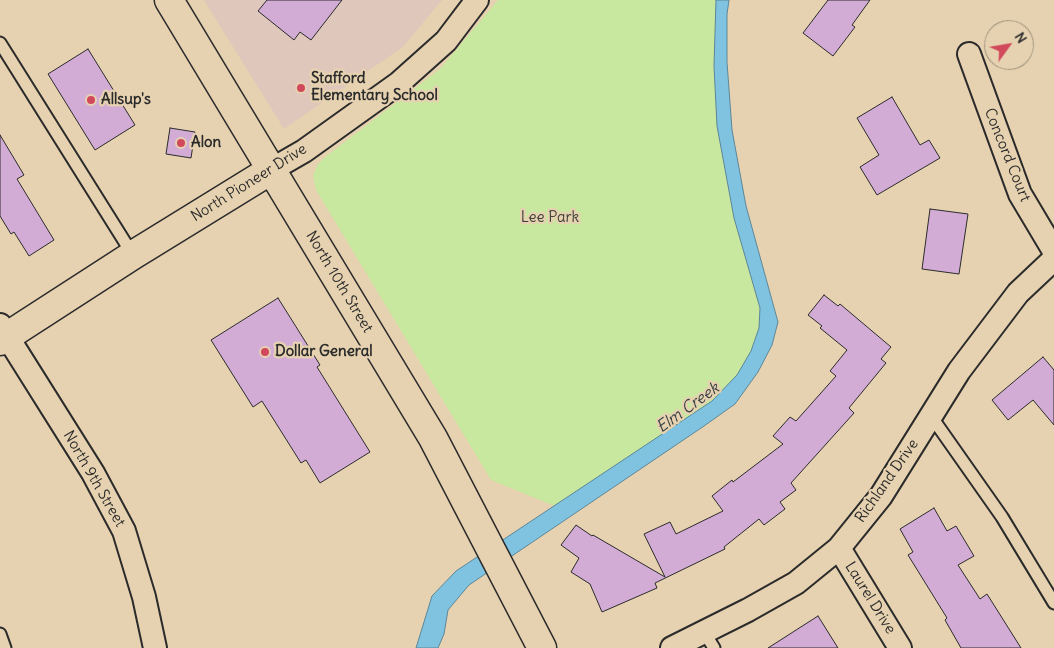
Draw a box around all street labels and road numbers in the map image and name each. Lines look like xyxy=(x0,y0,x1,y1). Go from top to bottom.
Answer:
street label: Concord Court xyxy=(980,106,1034,204)
street label: North Pioneer Drive xyxy=(188,140,310,226)
street label: North 10th Street xyxy=(302,228,376,336)
street label: North 9th Street xyxy=(59,428,129,530)
street label: Richland Drive xyxy=(852,436,922,526)
street label: Laurel Drive xyxy=(841,559,899,637)

